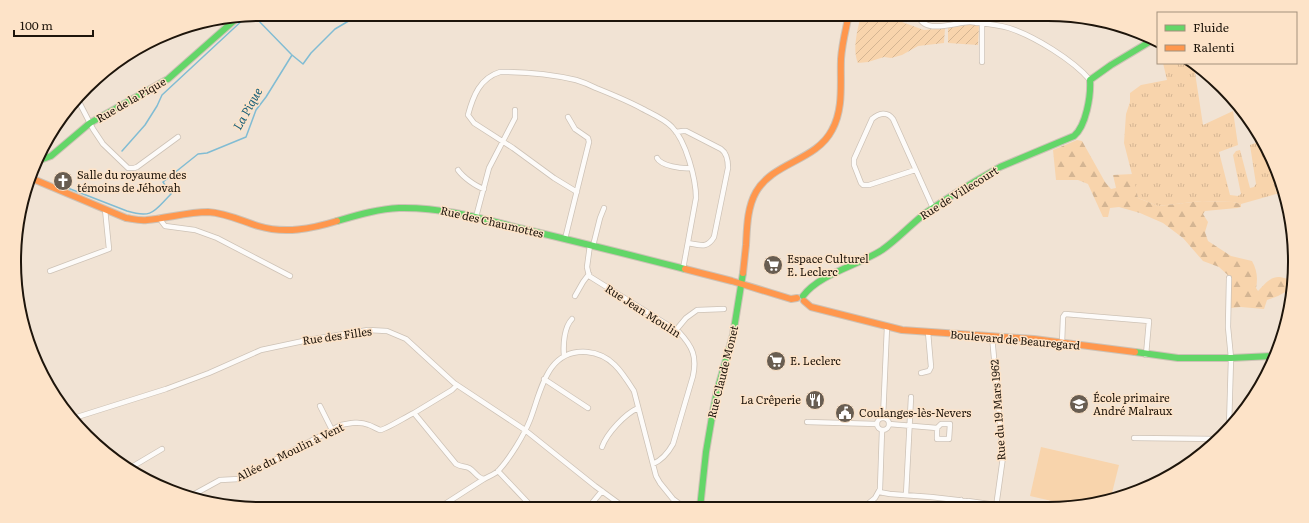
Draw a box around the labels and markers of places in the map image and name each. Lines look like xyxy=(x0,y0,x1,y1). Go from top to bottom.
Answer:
place label: Salle du royaume des témoins de Jéhovah xyxy=(77,166,186,195)
church icon: Salle du royaume des témoins de Jéhovah xyxy=(52,170,74,192)
place label: Espace Culturel E. Leclerc xyxy=(787,250,869,279)
supermarket icon: Espace Culturel E. Leclerc xyxy=(762,254,784,276)
supermarket icon: E. Leclerc xyxy=(765,350,787,372)
place label: E. Leclerc xyxy=(790,352,841,368)
restaurant icon: La Crêperie xyxy=(804,389,826,411)
place label: École primaire André Malraux xyxy=(1093,389,1173,418)
place label: La Crêperie xyxy=(741,391,801,407)
school or university icon: École primaire André Malraux xyxy=(1068,393,1090,415)
public building icon: Coulanges-lès-Nevers xyxy=(834,402,856,424)
place label: Coulanges-lès-Nevers xyxy=(859,404,971,420)

